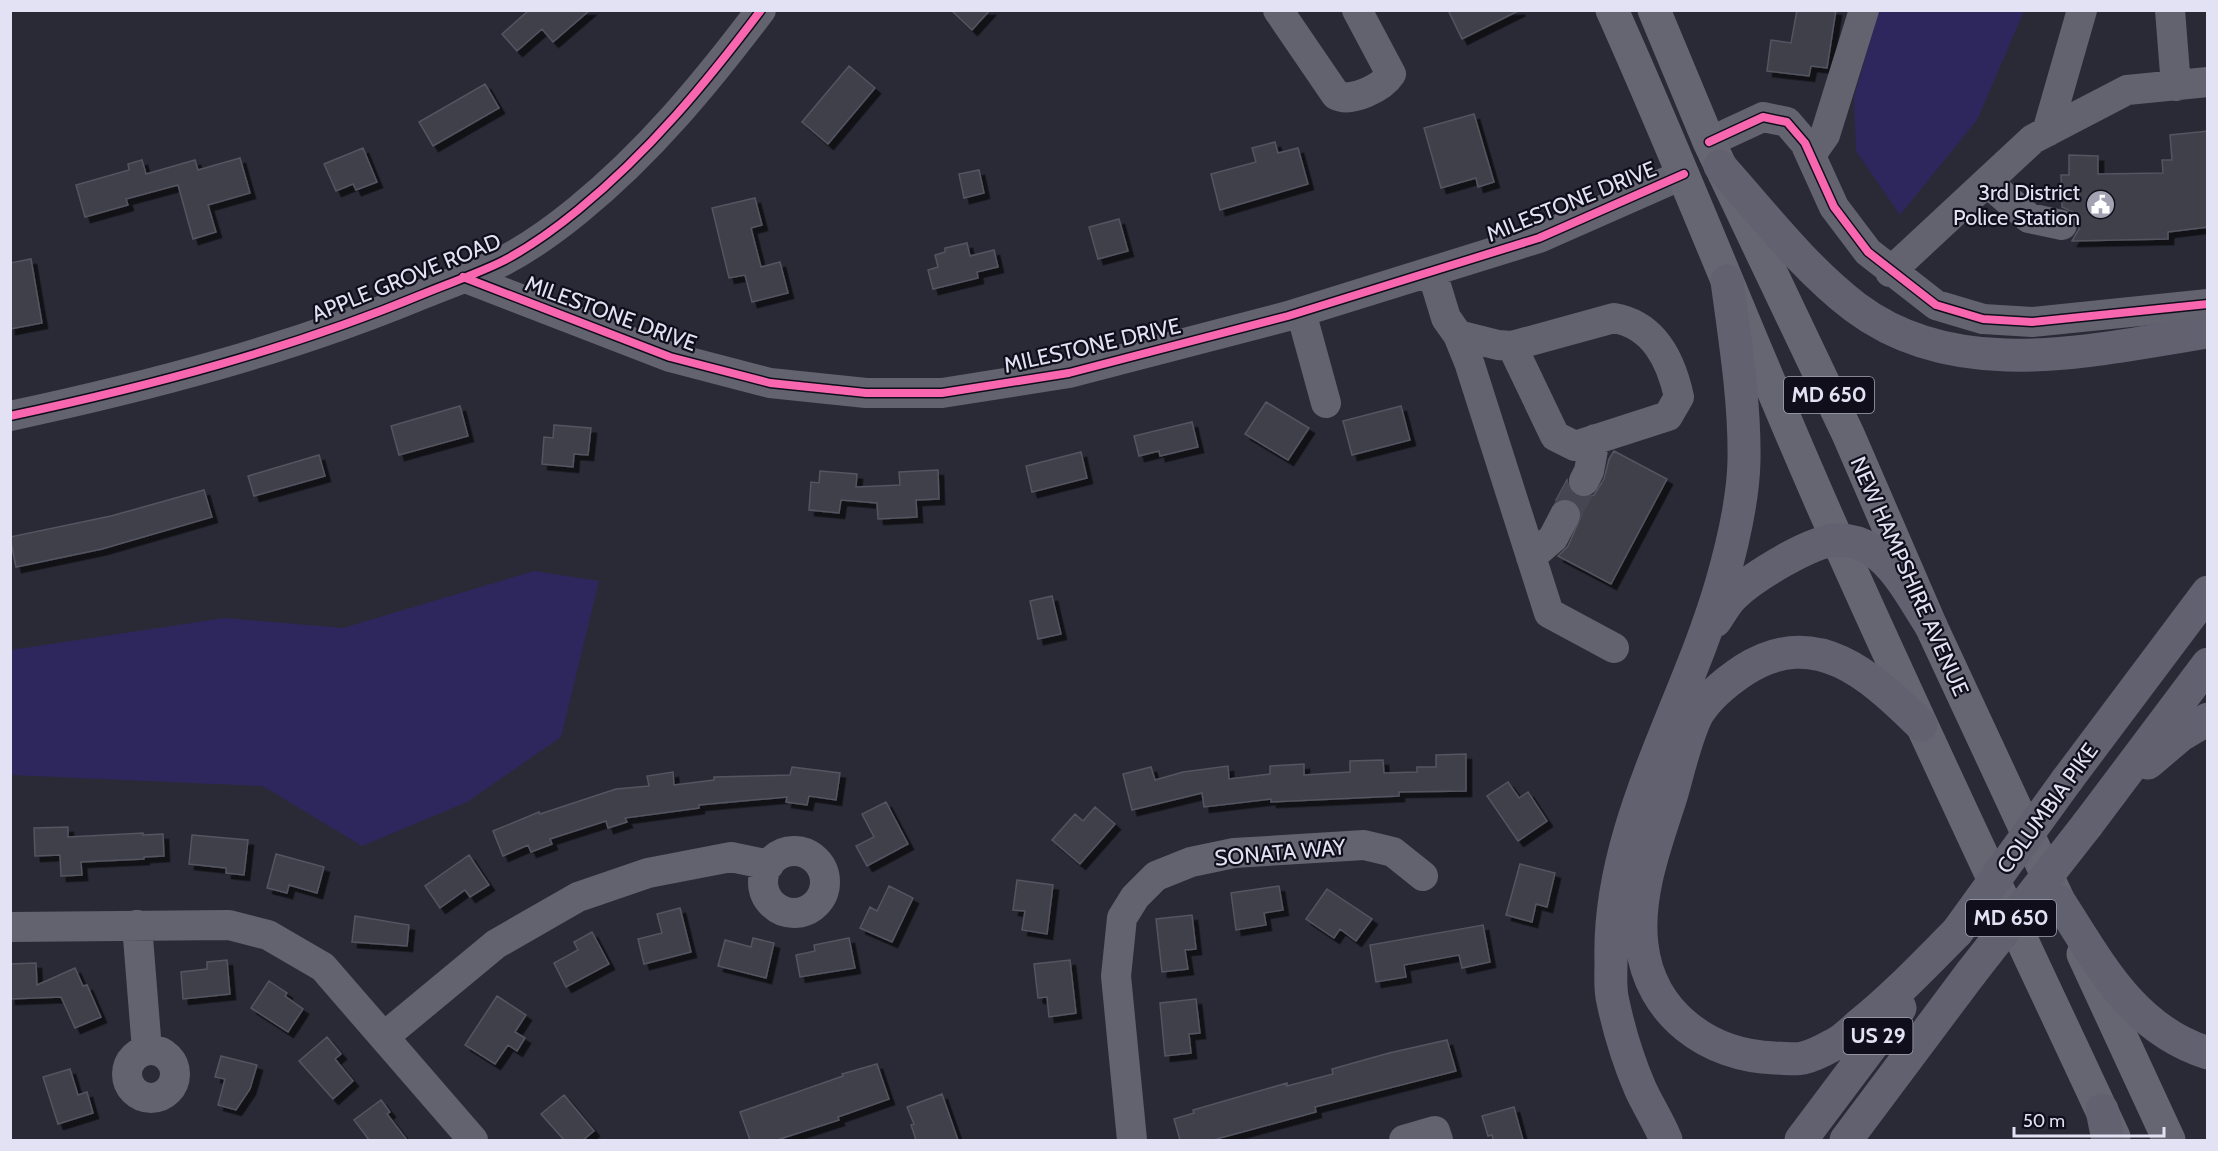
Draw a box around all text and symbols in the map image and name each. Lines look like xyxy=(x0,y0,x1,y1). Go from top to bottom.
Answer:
street label: MILESTONE DRIVE xyxy=(1482,155,1660,248)
place label: 3rd District Police Station xyxy=(1953,179,2081,231)
public building icon: 3rd District Police Station xyxy=(2085,189,2117,221)
street label: APPLE GROVE ROAD xyxy=(308,227,505,328)
street label: MILESTONE DRIVE xyxy=(521,270,700,357)
street label: MILESTONE DRIVE xyxy=(1001,312,1183,379)
road number: MD 650 xyxy=(1784,377,1874,413)
street label: NEW HAMPSHIRE AVENUE xyxy=(1845,452,1975,700)
street label: COLUMBIA PIKE xyxy=(1991,738,2104,879)
street label: SONATA WAY xyxy=(1213,833,1347,872)
road number: MD 650 xyxy=(1966,900,2056,936)
road number: US 29 xyxy=(1844,1018,1912,1054)
scale bar xyxy=(2014,1100,2164,1138)
text: 50 m xyxy=(2023,1110,2065,1132)

